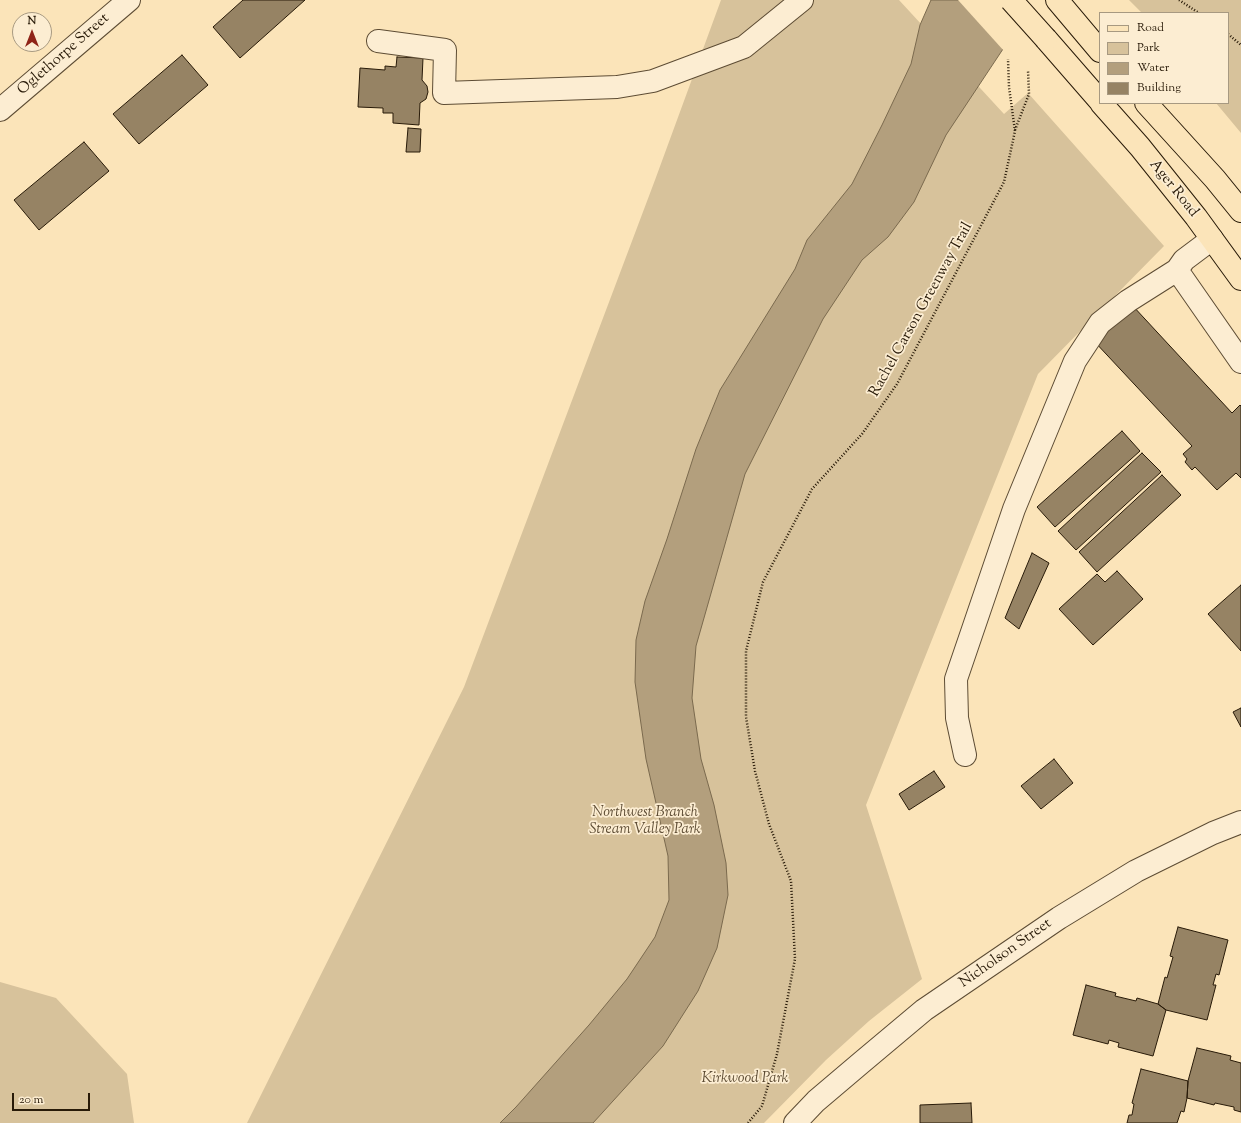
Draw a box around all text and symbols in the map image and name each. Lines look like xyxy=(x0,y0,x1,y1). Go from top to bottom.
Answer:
street label: Oglethorpe Street xyxy=(14,10,114,100)
north arrow xyxy=(12,12,52,52)
legend xyxy=(1099,12,1229,104)
text: N xyxy=(28,13,36,29)
text: Road xyxy=(1137,19,1164,37)
text: Park xyxy=(1137,39,1160,57)
text: Water xyxy=(1137,59,1169,77)
text: Building xyxy=(1137,79,1181,97)
street label: Ager Road xyxy=(1144,157,1202,221)
street label: Rachel Carson Greenway Trail xyxy=(866,220,978,400)
park label: Northwest Branch Stream Valley Park xyxy=(589,804,701,839)
street label: Nicholson Street xyxy=(956,915,1056,993)
park label: Kirkwood Park xyxy=(702,1070,788,1088)
scale bar xyxy=(14,1085,92,1111)
text: 20 m xyxy=(19,1091,43,1109)

